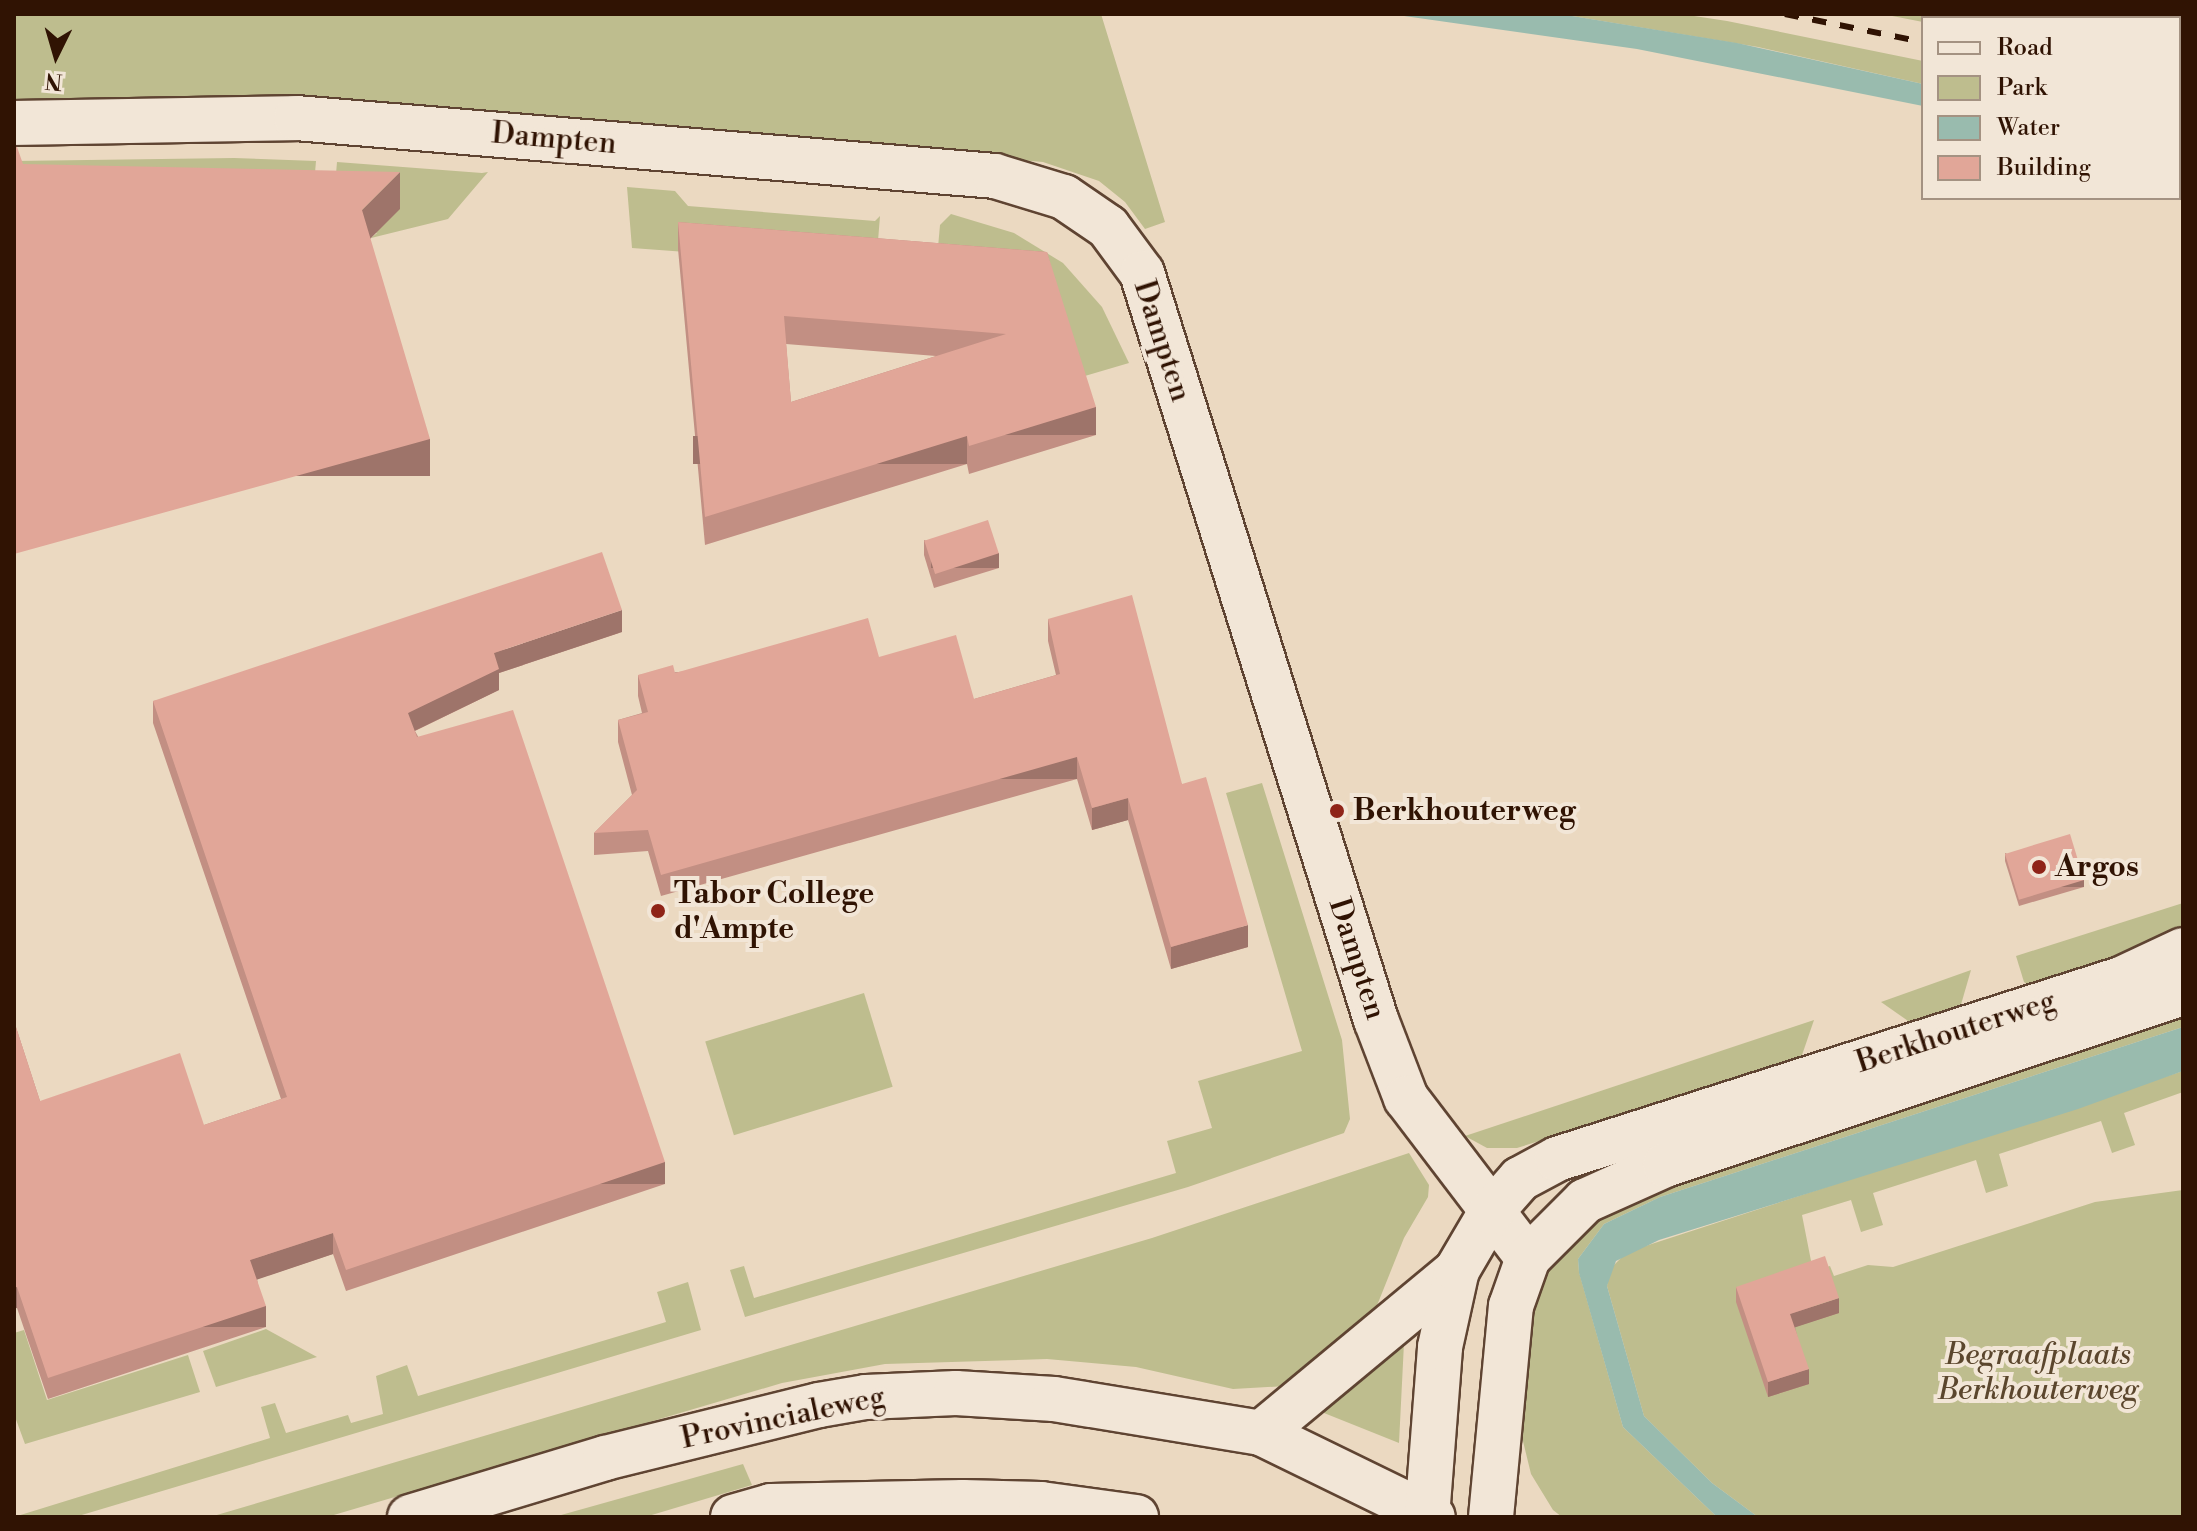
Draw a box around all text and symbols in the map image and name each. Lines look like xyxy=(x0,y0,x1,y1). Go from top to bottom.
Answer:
north arrow xyxy=(16,16,96,96)
legend xyxy=(1921,16,2181,200)
text: Road xyxy=(1997,33,2053,63)
text: N xyxy=(44,66,64,95)
text: Park xyxy=(1997,73,2047,103)
text: Water xyxy=(1997,113,2060,143)
street label: Dampten xyxy=(490,116,618,162)
text: Building xyxy=(1997,153,2091,183)
street label: Dampten xyxy=(1126,276,1198,406)
place label: Berkhouterweg xyxy=(1353,793,1576,829)
marker: Berkhouterweg xyxy=(1328,802,1346,820)
place label: Argos xyxy=(2055,849,2139,885)
marker: Argos xyxy=(2030,858,2048,876)
place label: Tabor College d'Ampte xyxy=(674,876,874,946)
street label: Dampten xyxy=(1321,894,1393,1024)
marker: Tabor College d'Ampte xyxy=(649,902,667,920)
street label: Berkhouterweg xyxy=(1852,983,2060,1081)
park label: Begraafplaats Berkhouterweg xyxy=(1938,1337,2138,1408)
street label: Provincialeweg xyxy=(678,1379,888,1457)

